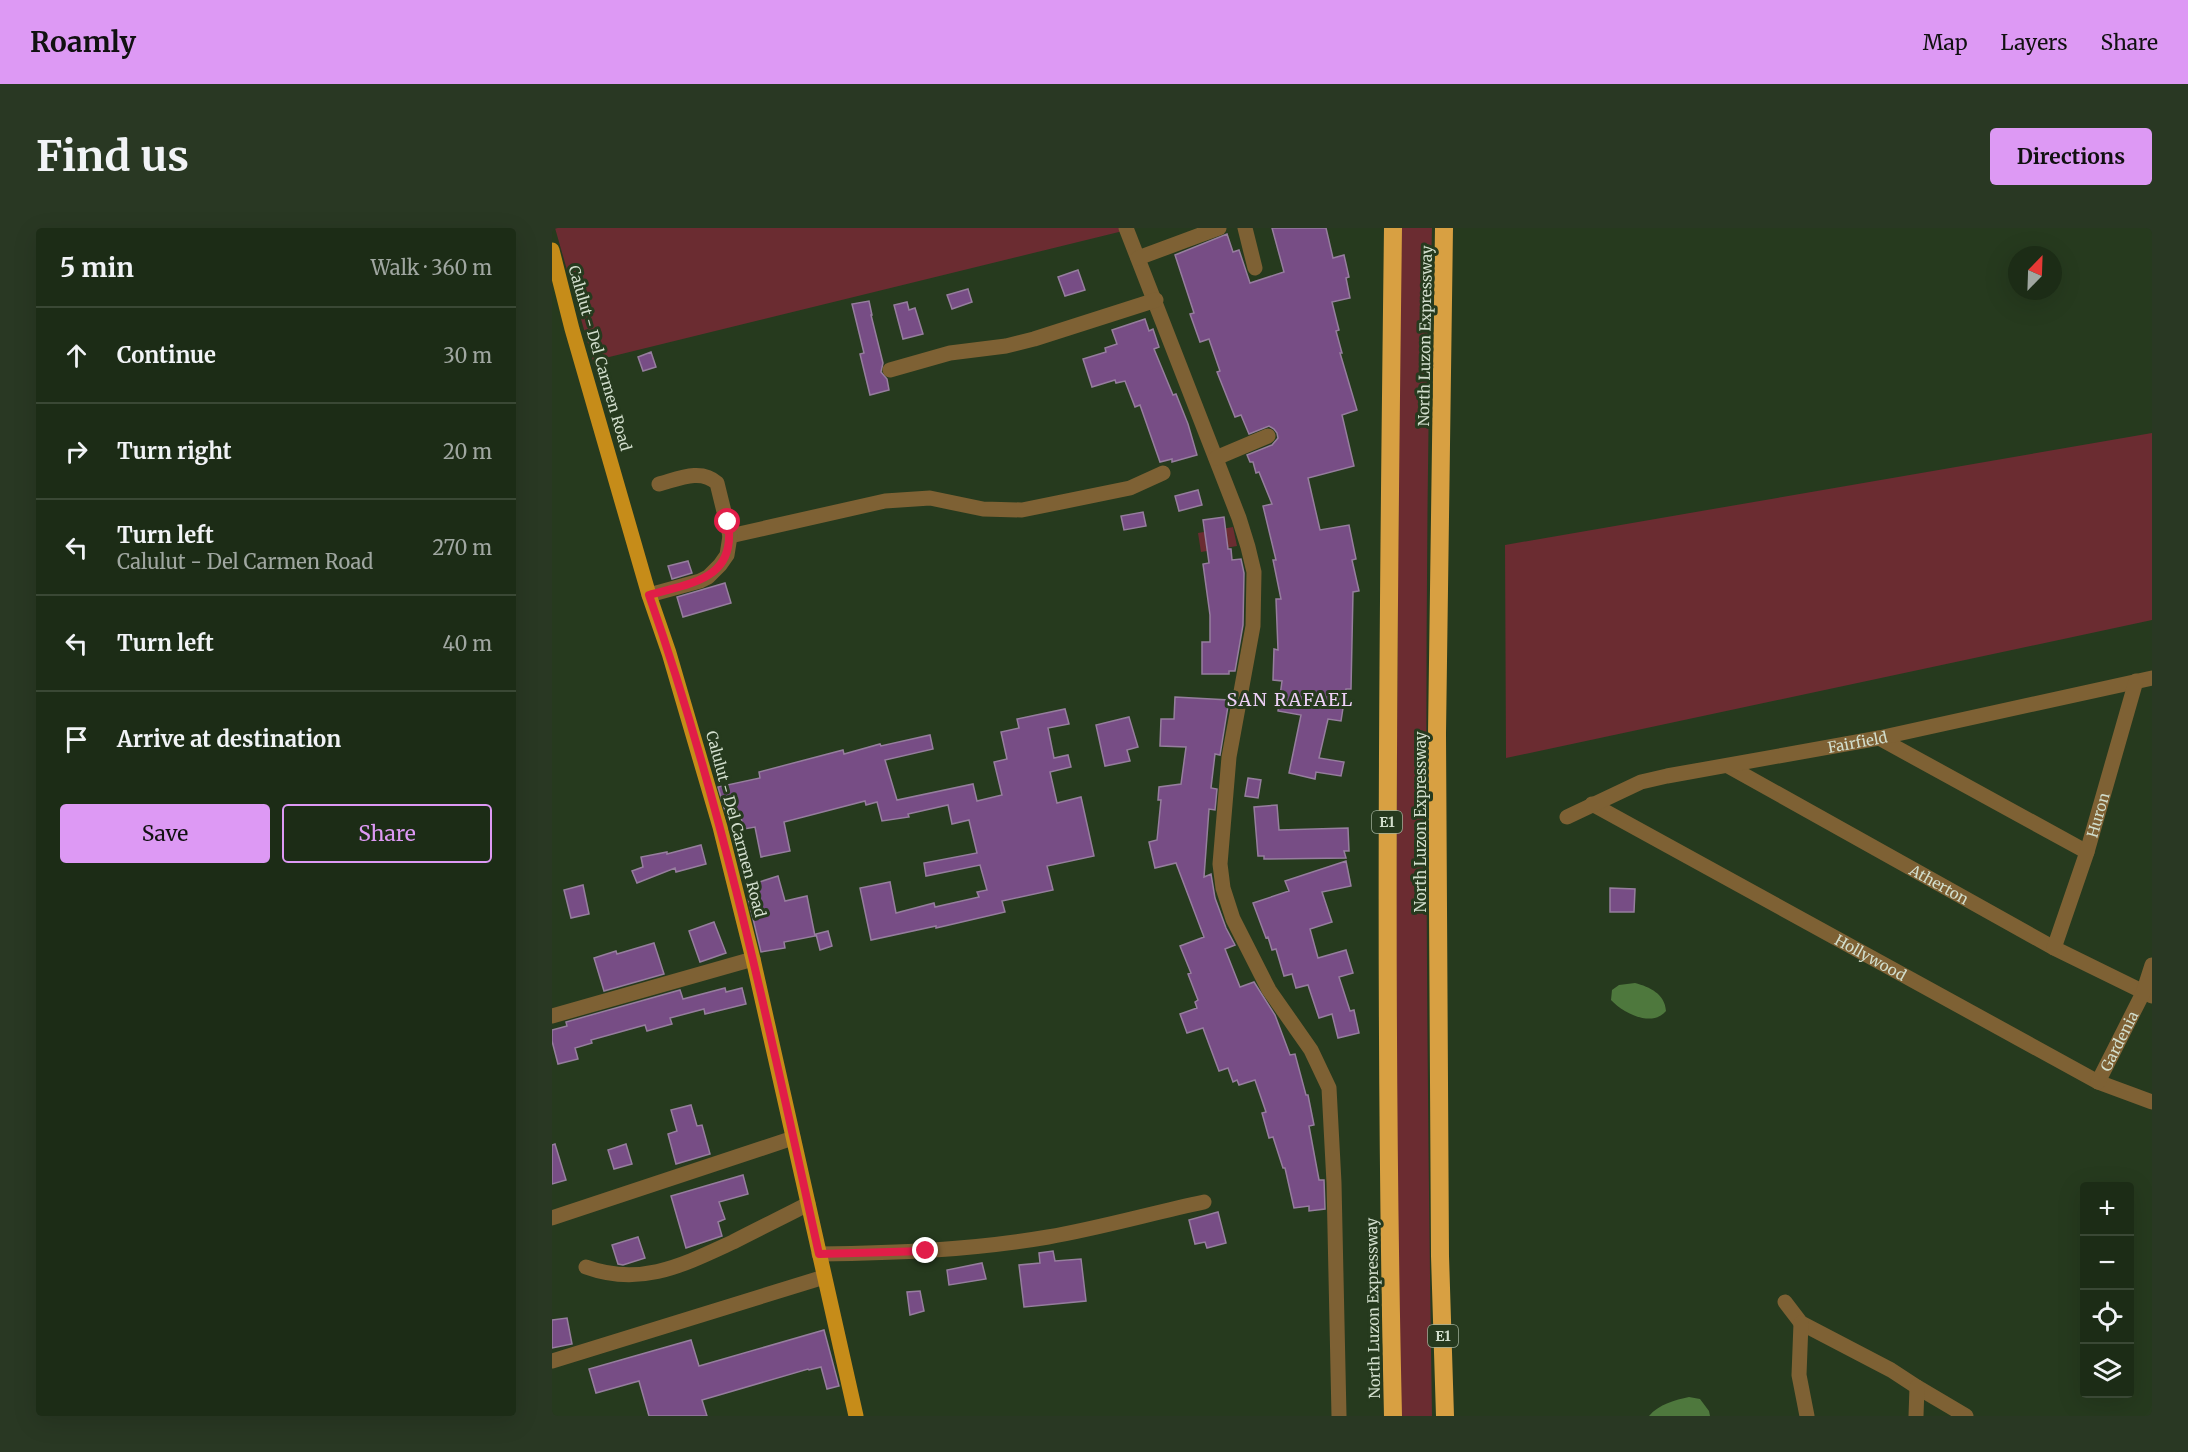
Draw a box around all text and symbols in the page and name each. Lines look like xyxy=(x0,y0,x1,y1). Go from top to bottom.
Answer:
text: Roamly xyxy=(30,24,136,60)
text: Map xyxy=(1923,29,1968,56)
text: Layers xyxy=(2001,29,2068,56)
text: Share xyxy=(2101,29,2158,56)
button: Directions xyxy=(1990,128,2152,185)
text: Find us xyxy=(36,130,189,182)
street label: North Luzon Expressway xyxy=(1414,245,1436,427)
north arrow xyxy=(2008,246,2062,300)
text: 5 min xyxy=(60,251,134,284)
text: Walk · 360 m xyxy=(371,255,492,280)
street label: Calulut - Del Carmen Road xyxy=(564,263,636,453)
icon: ahead xyxy=(60,339,93,372)
text: Continue xyxy=(117,341,216,369)
text: 30 m xyxy=(443,343,492,368)
icon: right xyxy=(60,435,93,468)
text: Turn right xyxy=(117,437,231,465)
text: 20 m xyxy=(443,439,492,464)
route start xyxy=(714,508,740,534)
text: Turn left xyxy=(117,521,214,549)
icon: left xyxy=(60,531,93,564)
text: 270 m xyxy=(432,535,492,560)
text: Calulut - Del Carmen Road xyxy=(117,549,373,574)
icon: left xyxy=(60,627,93,660)
text: Turn left xyxy=(117,629,214,657)
text: 40 m xyxy=(442,631,492,656)
district label: SAN RAFAEL xyxy=(1226,688,1354,711)
icon: arrive xyxy=(60,723,93,756)
text: Arrive at destination xyxy=(117,725,341,753)
street label: Fairfield xyxy=(1826,727,1889,757)
street label: Calulut - Del Carmen Road xyxy=(702,729,770,919)
street label: North Luzon Expressway xyxy=(1411,731,1430,913)
street label: Huron xyxy=(2082,790,2113,840)
button: Save xyxy=(60,804,270,863)
button: Share xyxy=(282,804,492,863)
road number: E1 xyxy=(1372,811,1402,833)
street label: Atherton xyxy=(1905,859,1972,908)
street label: Hollywood xyxy=(1832,930,1910,984)
street label: Gardenia xyxy=(2096,1008,2142,1074)
map controls xyxy=(2080,1182,2134,1398)
button: + xyxy=(2080,1182,2134,1236)
street label: North Luzon Expressway xyxy=(1362,1217,1384,1399)
button: − xyxy=(2080,1236,2134,1290)
route end xyxy=(912,1237,938,1263)
button: locate xyxy=(2080,1290,2134,1344)
road number: E1 xyxy=(1428,1325,1458,1347)
button: layers xyxy=(2080,1344,2134,1398)

